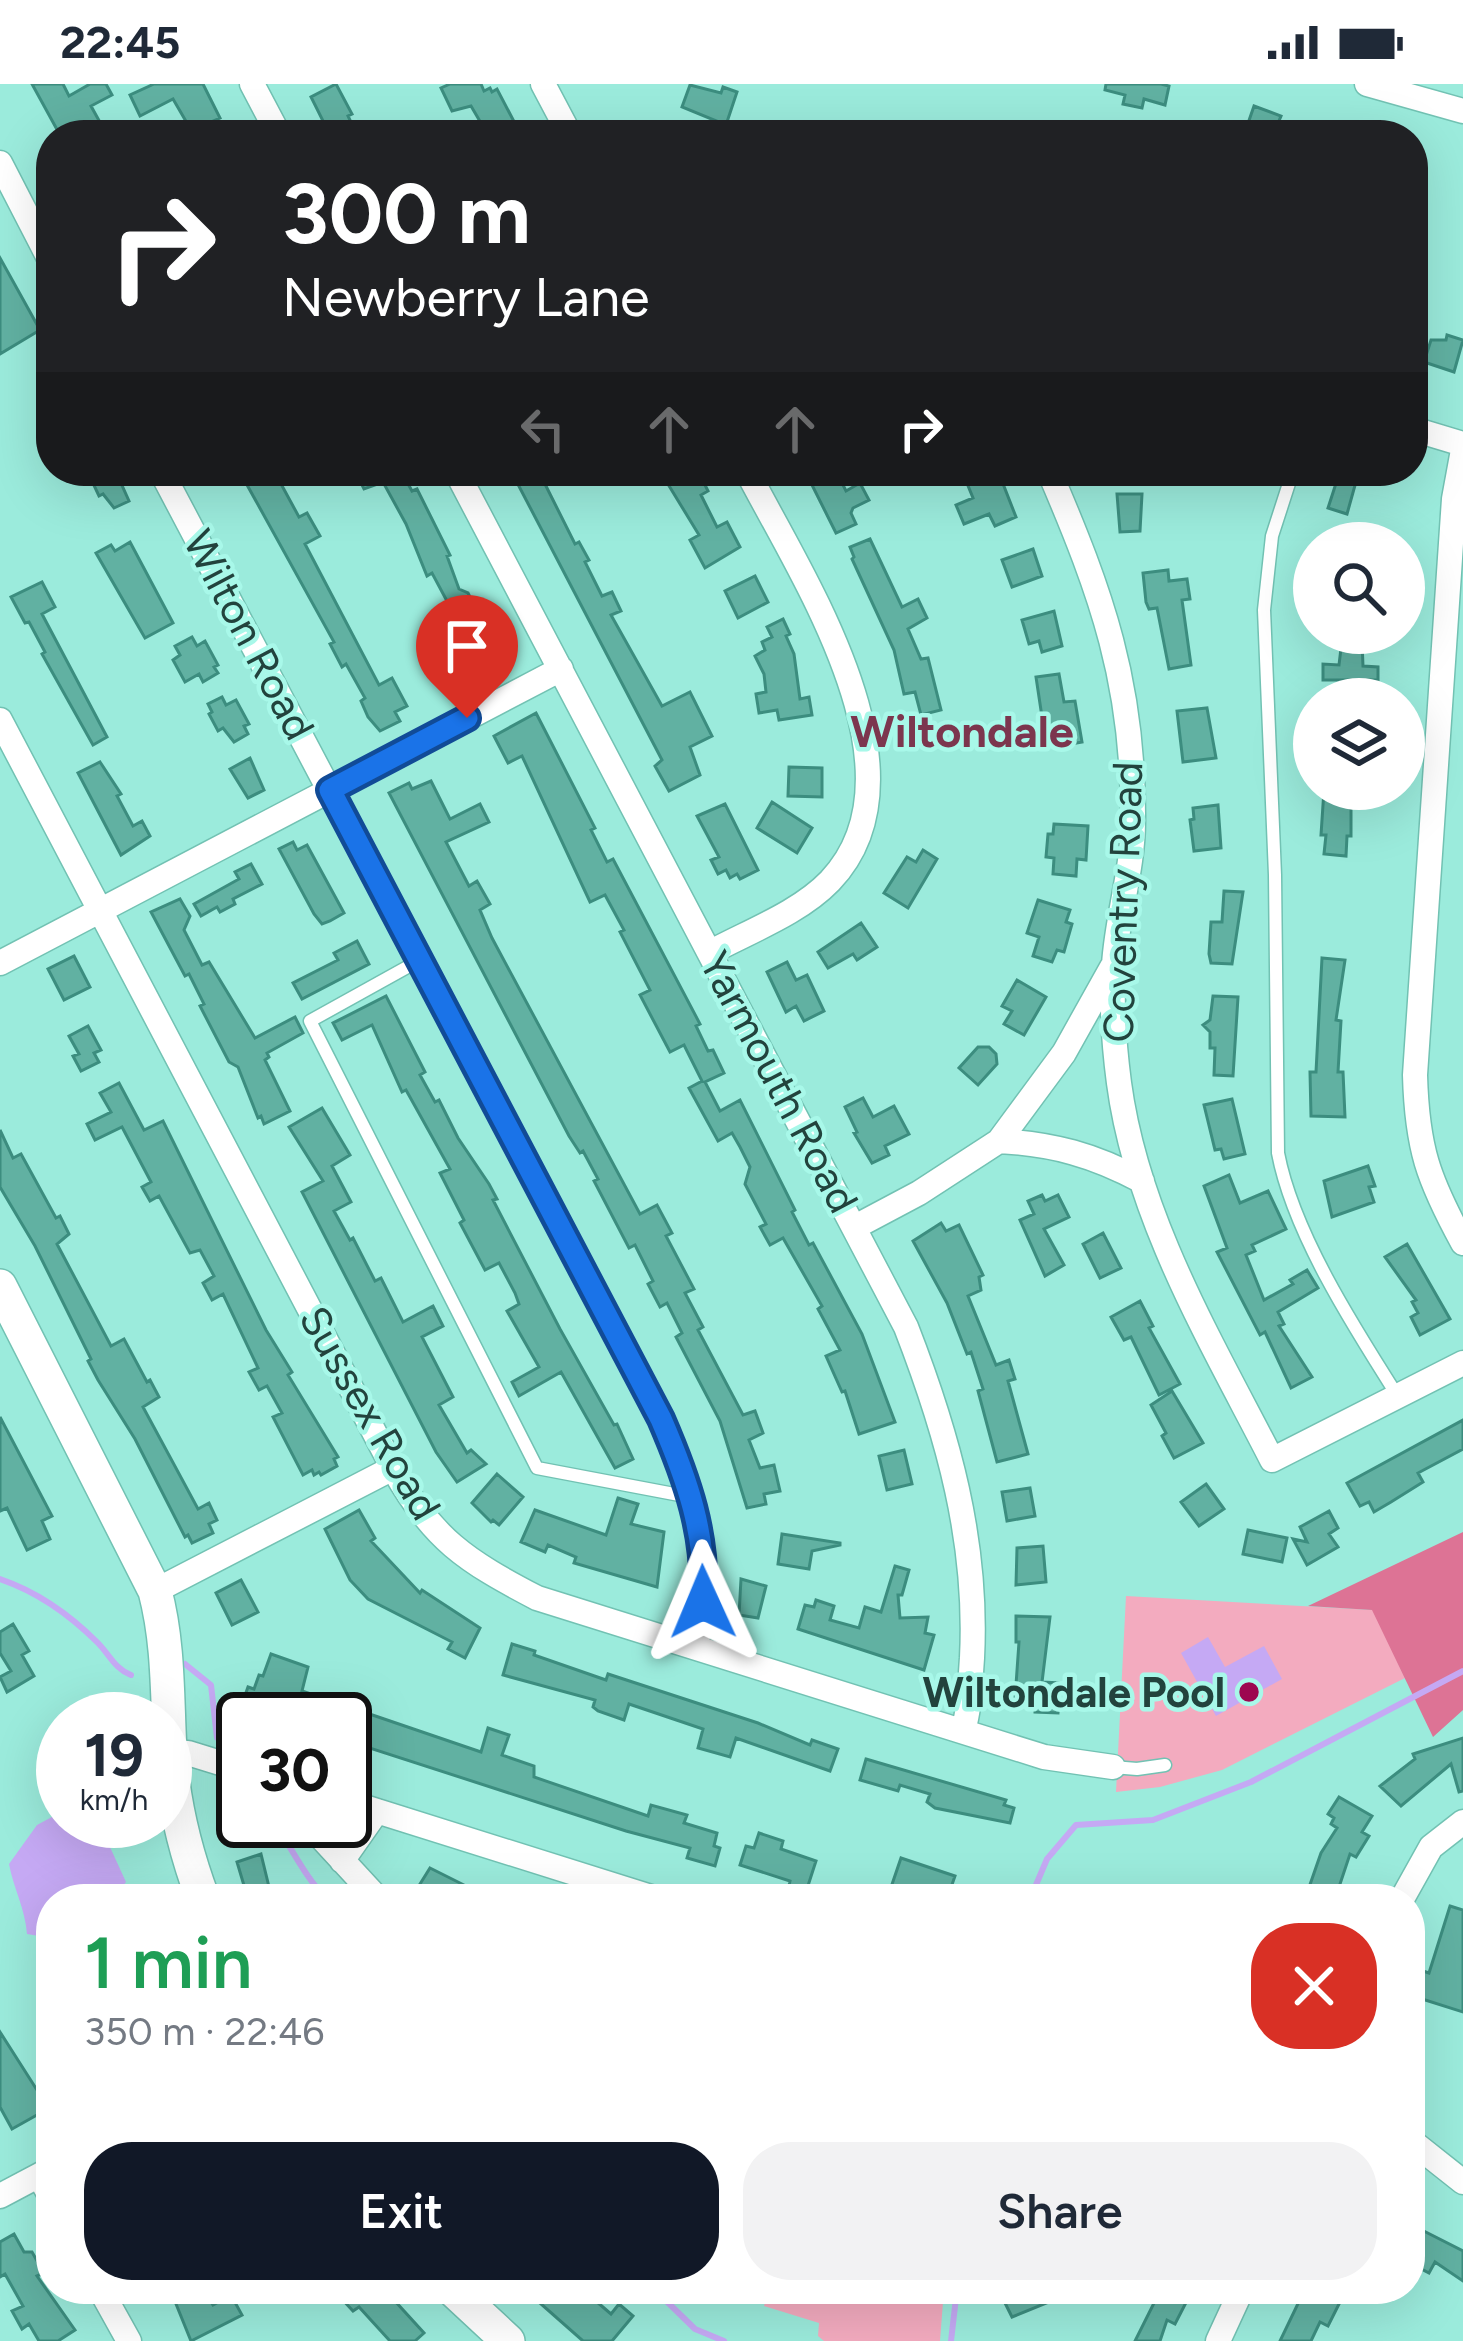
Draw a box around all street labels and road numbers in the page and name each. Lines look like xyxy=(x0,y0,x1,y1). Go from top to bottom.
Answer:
street label: Wilton Road xyxy=(173,522,325,748)
street label: Coventry Road xyxy=(1093,761,1153,1043)
street label: Yarmouth Road xyxy=(689,943,869,1221)
street label: Sussex Road xyxy=(288,1297,452,1529)

